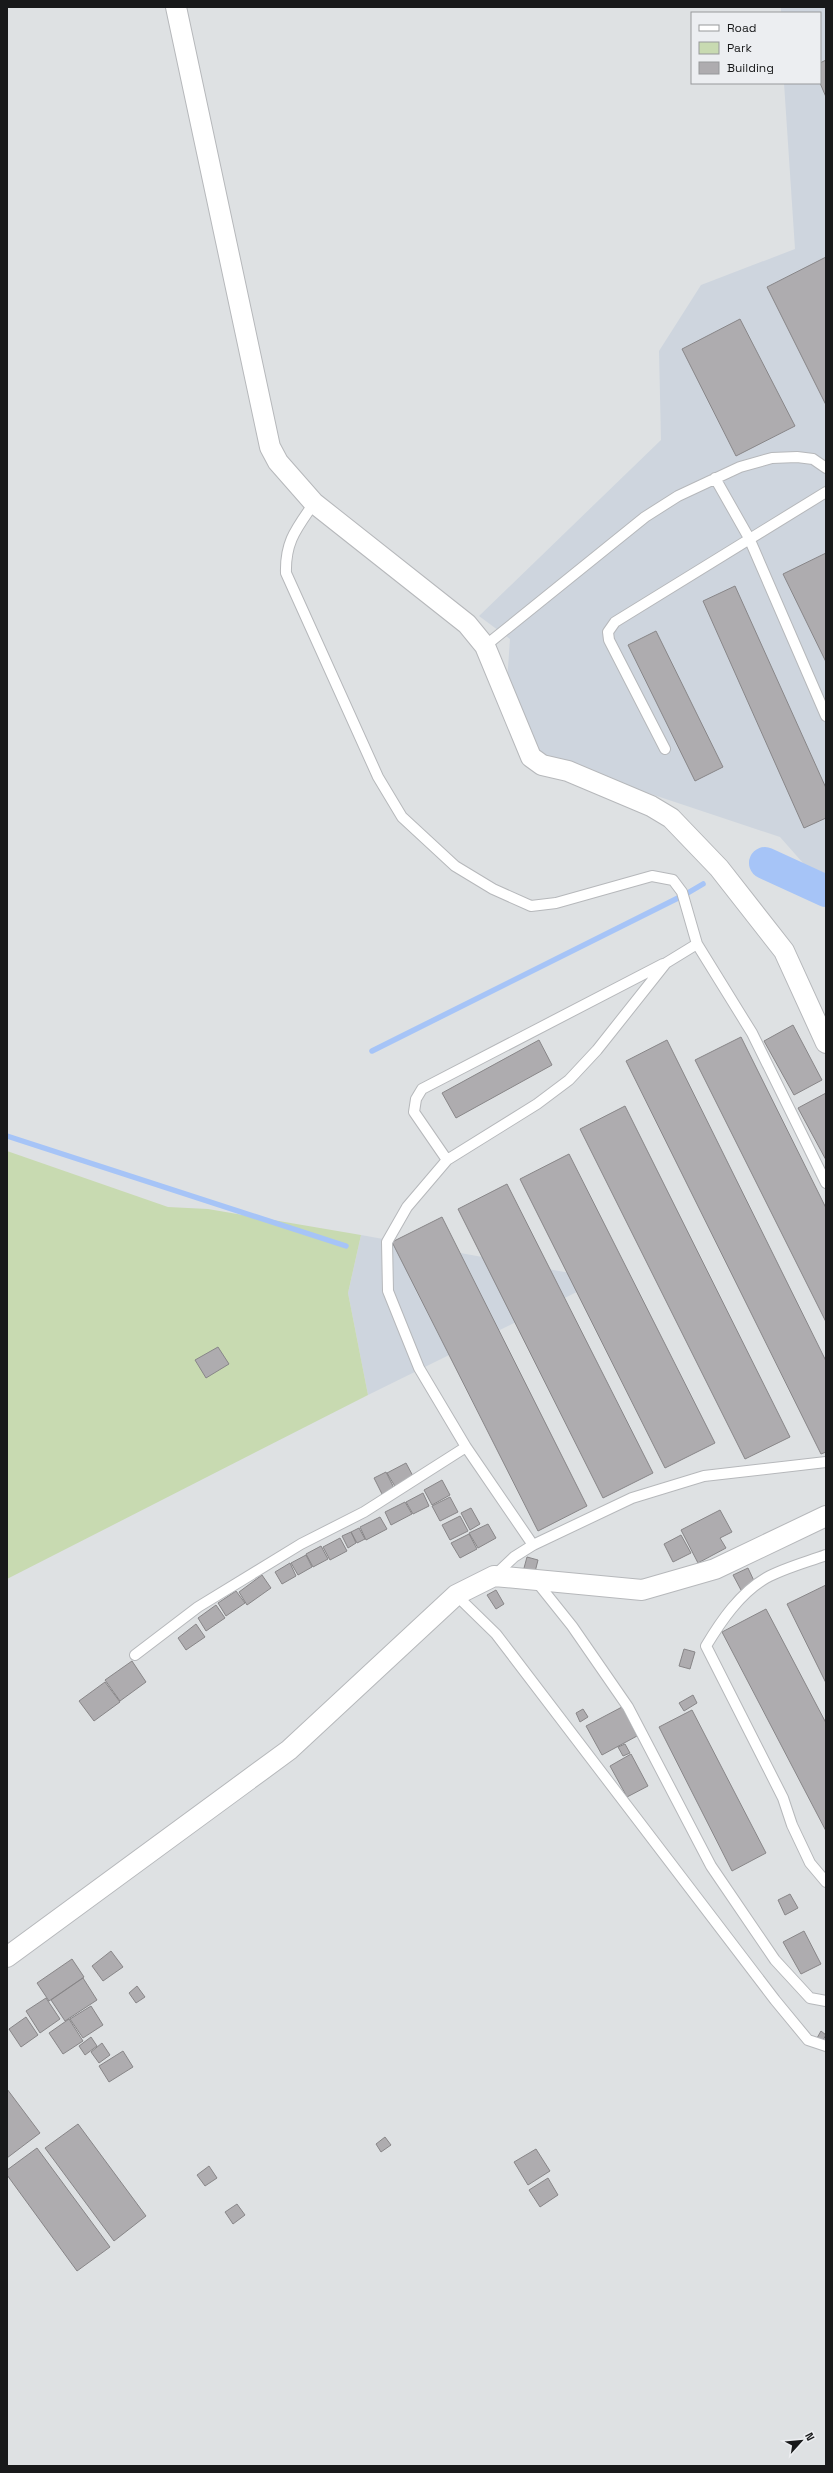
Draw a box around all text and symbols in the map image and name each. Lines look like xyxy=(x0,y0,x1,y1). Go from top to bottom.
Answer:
legend xyxy=(691,12,821,84)
text: Road xyxy=(727,20,756,36)
text: Park xyxy=(727,40,752,56)
text: Building xyxy=(727,60,774,76)
north arrow xyxy=(781,2421,821,2461)
text: N xyxy=(802,2430,818,2443)

